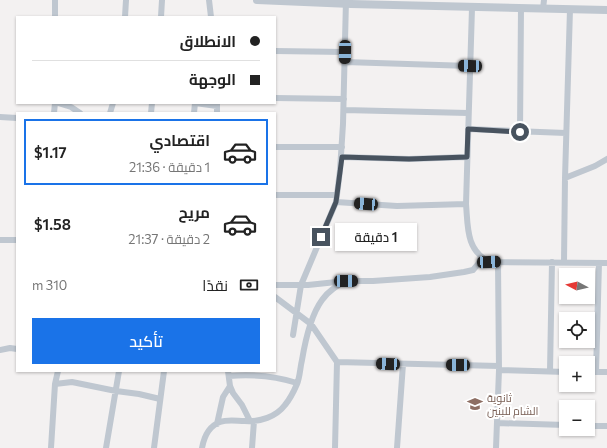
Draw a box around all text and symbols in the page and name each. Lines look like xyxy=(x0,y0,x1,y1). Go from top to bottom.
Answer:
text: الانطلاق xyxy=(180,32,236,50)
car xyxy=(339,40,351,64)
car xyxy=(458,60,482,72)
text: الوجهة xyxy=(189,70,236,88)
route start xyxy=(511,123,529,141)
text: اقتصادي xyxy=(150,131,210,149)
icon: car xyxy=(222,134,258,170)
text: $1.17 xyxy=(34,143,67,161)
text: 1 دقيقة · 21:36 xyxy=(129,159,210,175)
car xyxy=(354,197,378,211)
text: مريح xyxy=(178,203,210,221)
icon: car xyxy=(222,206,258,242)
text: $1.58 xyxy=(34,215,71,233)
callout: 1 دقيقة xyxy=(335,223,417,251)
route end xyxy=(312,228,330,246)
text: 1 دقيقة xyxy=(355,229,397,245)
text: 2 دقيقة · 21:37 xyxy=(128,231,210,247)
car xyxy=(477,255,501,269)
north arrow xyxy=(559,268,595,304)
map controls xyxy=(559,268,595,436)
icon: cash xyxy=(238,274,260,296)
car xyxy=(334,275,358,287)
text: نقدًا xyxy=(202,276,228,294)
text: 310 m xyxy=(32,277,67,293)
button: locate xyxy=(559,312,595,348)
button: تأكيد xyxy=(32,318,260,364)
button: + xyxy=(559,356,595,392)
car xyxy=(376,357,400,371)
car xyxy=(446,359,470,371)
place label: ثانوية الشام للبنين xyxy=(487,391,538,419)
school or university icon: ثانوية الشام للبنين xyxy=(466,395,484,413)
button: − xyxy=(559,400,595,436)

